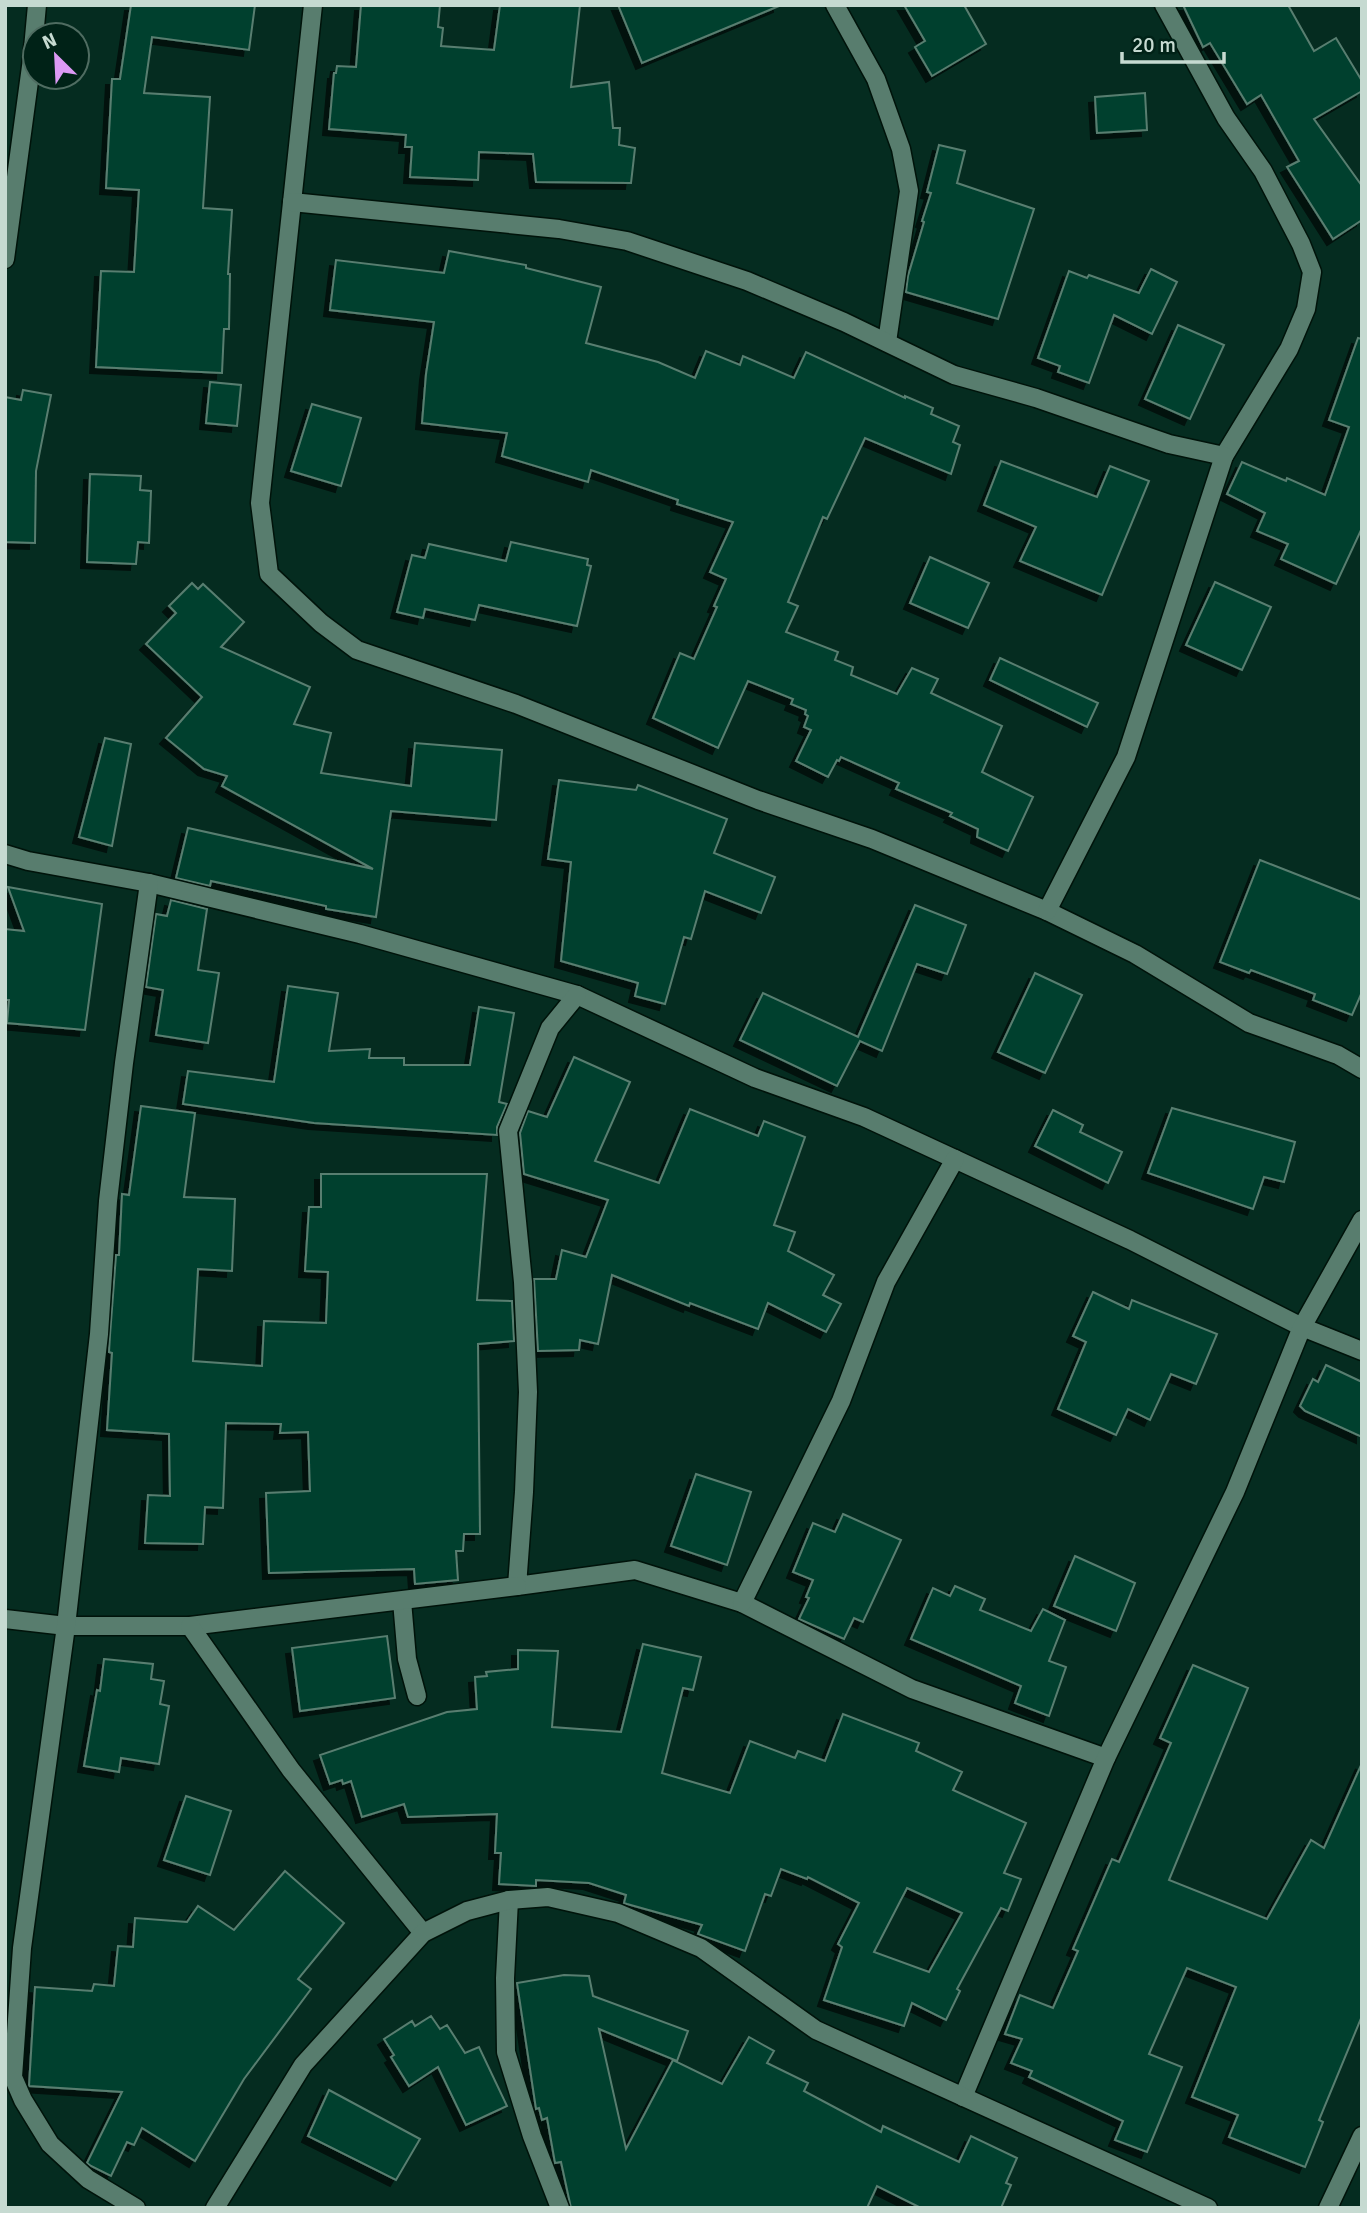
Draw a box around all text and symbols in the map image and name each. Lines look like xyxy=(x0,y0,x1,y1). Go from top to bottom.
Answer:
north arrow xyxy=(21,21,91,91)
scale bar xyxy=(1122,21,1224,65)
text: N xyxy=(39,28,60,55)
text: 20 m xyxy=(1132,32,1176,58)

